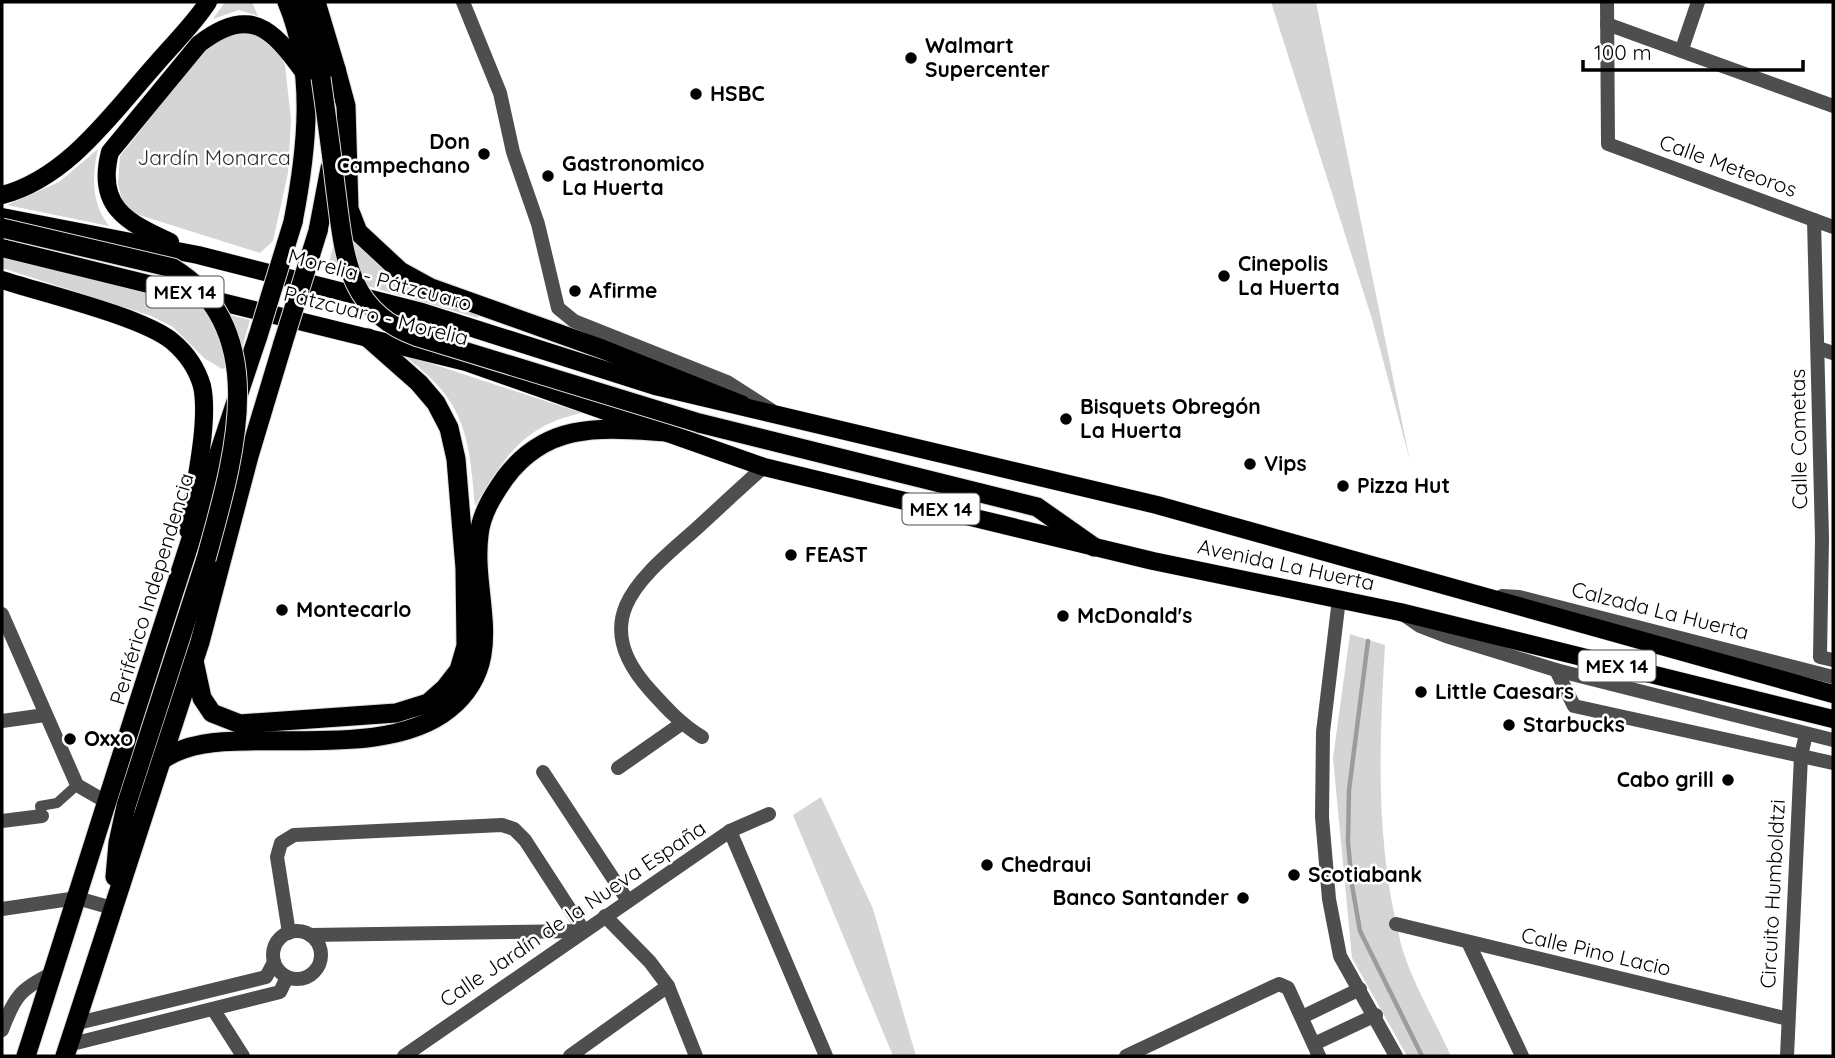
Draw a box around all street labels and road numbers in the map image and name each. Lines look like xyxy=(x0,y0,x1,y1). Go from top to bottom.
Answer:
street label: Calle Meteoros xyxy=(1656,128,1801,202)
street label: Morelia - Pátzcuaro xyxy=(286,242,475,316)
road number: MEX 14 xyxy=(146,276,224,308)
street label: Pátzcuaro - Morelia xyxy=(281,280,471,351)
street label: Calle Cometas xyxy=(1784,368,1812,510)
street label: Periférico Independencia xyxy=(103,470,199,708)
road number: MEX 14 xyxy=(902,494,979,524)
street label: Avenida La Huerta xyxy=(1195,533,1377,595)
street label: Calzada La Huerta xyxy=(1569,575,1752,645)
road number: MEX 14 xyxy=(1578,650,1656,681)
street label: Circuito Humboldtzi xyxy=(1754,799,1790,989)
street label: Calle Jardín de la Nueva España xyxy=(435,814,710,1012)
street label: Calle Pino Lacio xyxy=(1519,921,1674,981)

